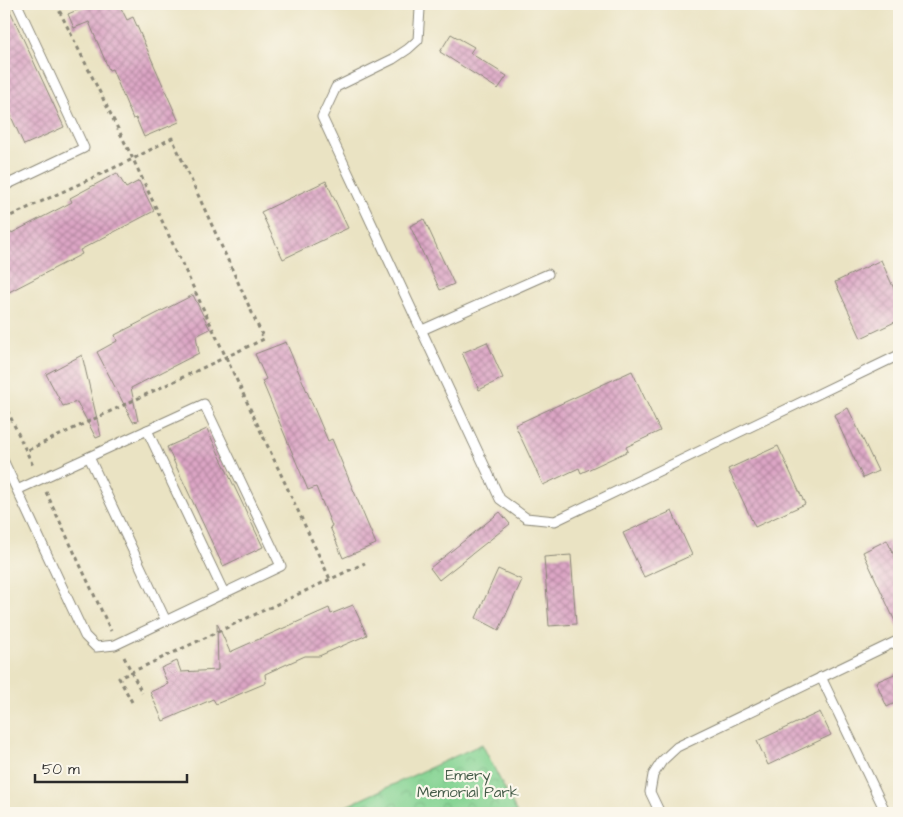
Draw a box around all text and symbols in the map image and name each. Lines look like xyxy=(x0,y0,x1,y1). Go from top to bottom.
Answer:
scale bar xyxy=(35,752,188,784)
text: 50 m xyxy=(42,759,80,780)
park label: Emery Memorial Park xyxy=(417,765,519,803)

